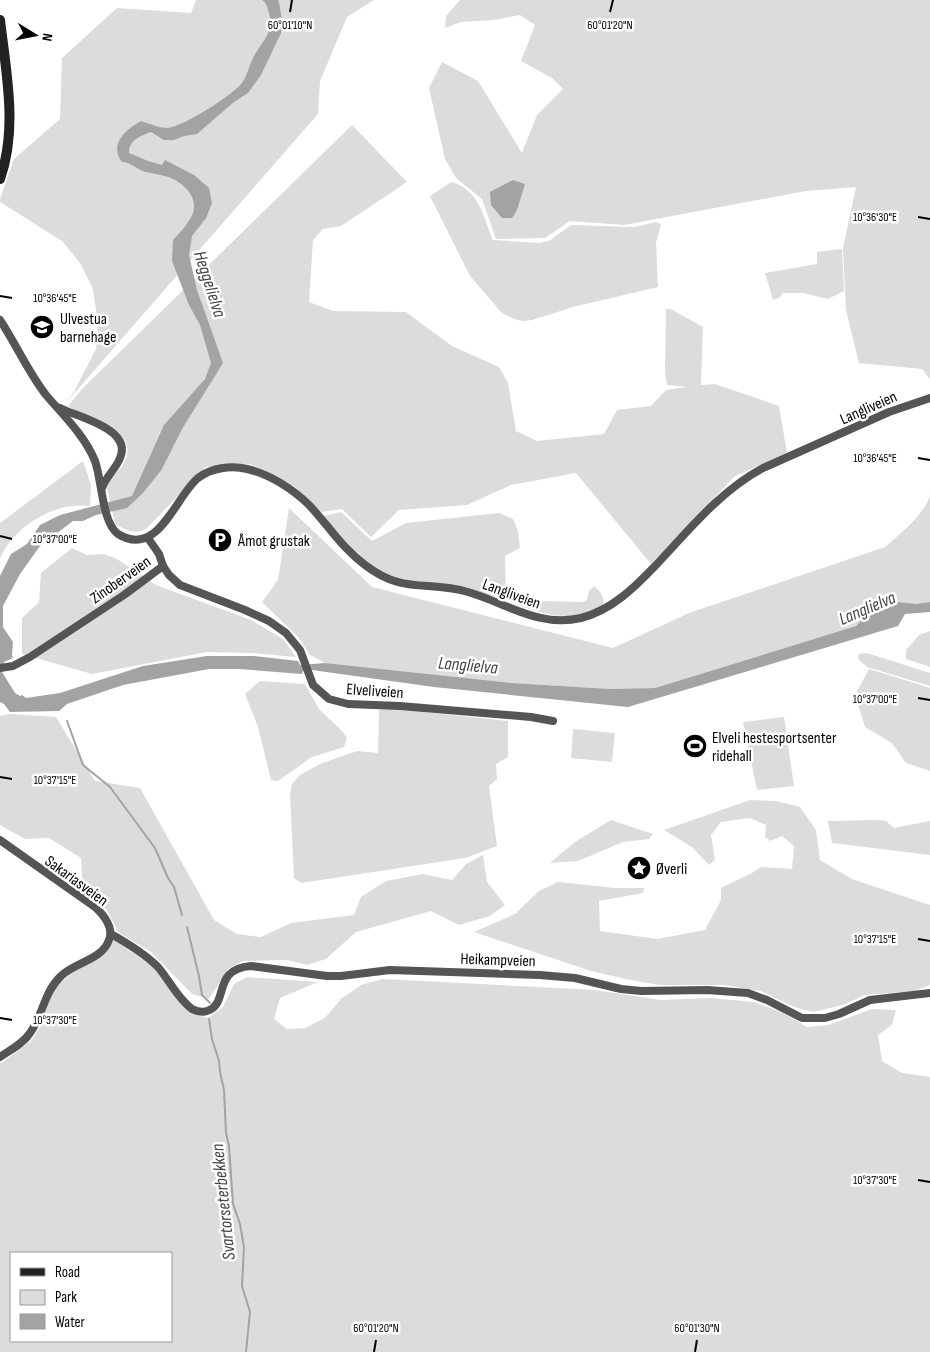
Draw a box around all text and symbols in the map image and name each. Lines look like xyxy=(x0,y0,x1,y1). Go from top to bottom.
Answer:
north arrow xyxy=(10,10,60,60)
text: 60°01'10"N xyxy=(268,18,312,33)
text: 60°01'20"N xyxy=(587,18,633,33)
text: N xyxy=(38,32,56,42)
text: 10°36'30"E xyxy=(853,210,897,225)
water label: Heggelielva xyxy=(189,248,230,321)
text: 10°36'45"E xyxy=(33,291,77,306)
place label: Ulvestua barnehage xyxy=(60,310,116,347)
school or university icon: Ulvestua barnehage xyxy=(29,314,55,340)
street label: Langliveien xyxy=(837,387,900,429)
text: 10°36'45"E xyxy=(853,451,897,466)
parking icon: Åmot grustak xyxy=(207,527,233,553)
text: 10°37'00"E xyxy=(33,532,77,547)
place label: Åmot grustak xyxy=(237,532,310,551)
street label: Zinoberveien xyxy=(87,552,155,608)
street label: Langliveien xyxy=(480,575,543,614)
water label: Langlielva xyxy=(836,587,899,630)
water label: Langlielva xyxy=(437,652,499,679)
street label: Elveliveien xyxy=(346,680,404,703)
text: 10°37'00"E xyxy=(853,692,897,707)
place label: Elveli hestesportsenter ridehall xyxy=(712,729,837,766)
sports icon: Elveli hestesportsenter ridehall xyxy=(682,733,708,759)
text: 10°37'15"E xyxy=(34,773,76,788)
street label: Sakariasveien xyxy=(41,852,111,910)
place icon: Øverli xyxy=(626,855,652,881)
place label: Øverli xyxy=(656,860,687,879)
text: 10°37'15"E xyxy=(854,932,896,947)
street label: Heikampveien xyxy=(460,950,536,971)
text: 10°37'30"E xyxy=(33,1013,77,1028)
water label: Svartorseterbekken xyxy=(207,1142,240,1261)
text: 10°37'30"E xyxy=(853,1173,897,1188)
legend xyxy=(10,1252,172,1342)
text: Road xyxy=(55,1263,80,1282)
text: Park xyxy=(55,1288,77,1307)
text: Water xyxy=(55,1313,86,1332)
text: 60°01'20"N xyxy=(353,1321,399,1336)
text: 60°01'30"N xyxy=(674,1321,720,1336)

